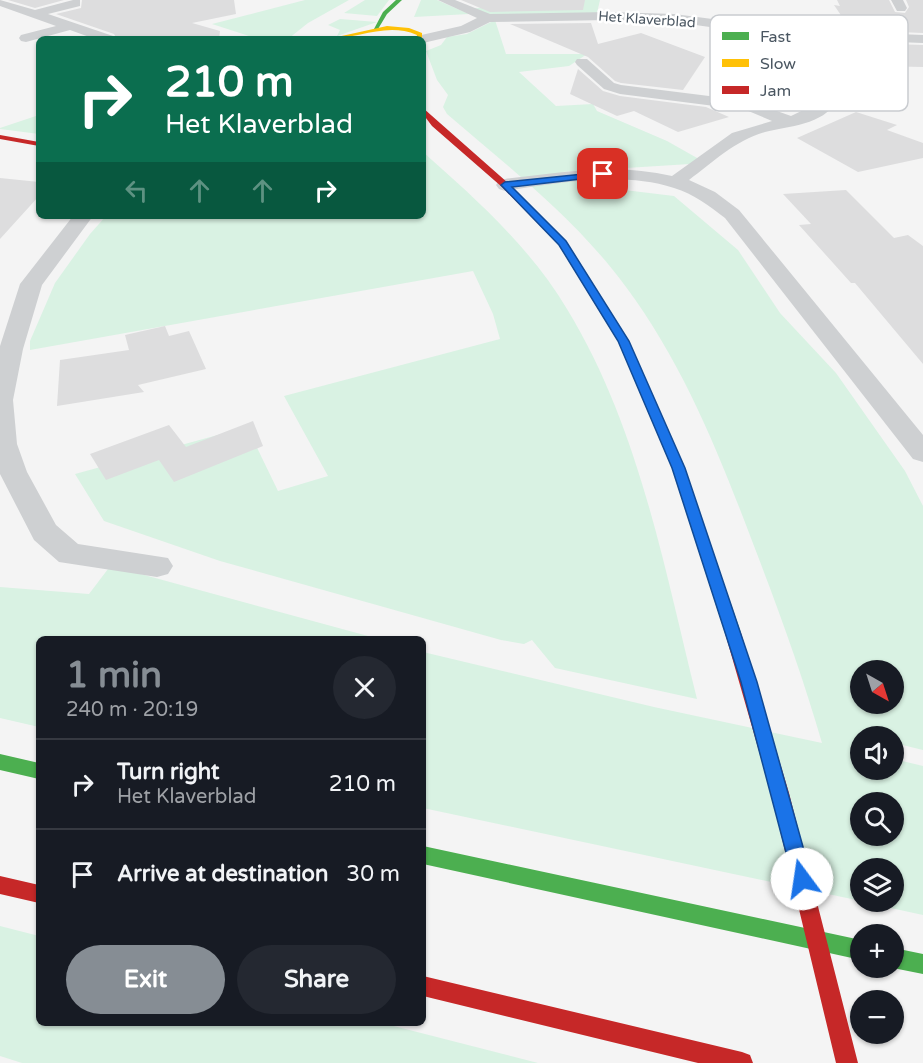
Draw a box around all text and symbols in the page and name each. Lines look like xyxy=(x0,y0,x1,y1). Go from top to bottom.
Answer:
street label: Het Klaverblad xyxy=(598,8,696,31)
legend xyxy=(710,15,908,111)
text: Fast xyxy=(760,27,791,47)
text: Slow xyxy=(760,54,796,74)
text: 210 m xyxy=(165,57,294,108)
icon: right xyxy=(66,60,144,138)
text: Jam xyxy=(760,81,791,101)
text: Het Klaverblad xyxy=(165,108,353,141)
pin xyxy=(577,148,628,199)
icon: arrive xyxy=(586,157,619,190)
icon: left xyxy=(120,174,153,207)
icon: ahead xyxy=(183,174,216,207)
icon: ahead xyxy=(246,174,279,207)
icon: right xyxy=(309,174,342,207)
text: 1 min xyxy=(66,654,162,697)
button: close xyxy=(333,656,396,719)
north arrow xyxy=(850,660,904,714)
map controls xyxy=(850,660,904,1044)
text: 240 m · 20:19 xyxy=(66,698,198,722)
button: sound xyxy=(850,726,904,780)
text: Turn right xyxy=(117,759,219,785)
icon: right xyxy=(66,768,99,801)
text: 210 m xyxy=(329,771,396,797)
text: Het Klaverblad xyxy=(117,785,256,809)
button: search xyxy=(850,792,904,846)
position arrow xyxy=(770,847,834,911)
icon: arrive xyxy=(66,858,99,891)
button: layers xyxy=(850,858,904,912)
text: Arrive at destination xyxy=(117,861,328,887)
text: 30 m xyxy=(346,861,400,887)
button: + xyxy=(850,924,904,978)
button: Exit xyxy=(66,945,225,1014)
button: Share xyxy=(237,945,396,1014)
button: − xyxy=(850,990,904,1044)

